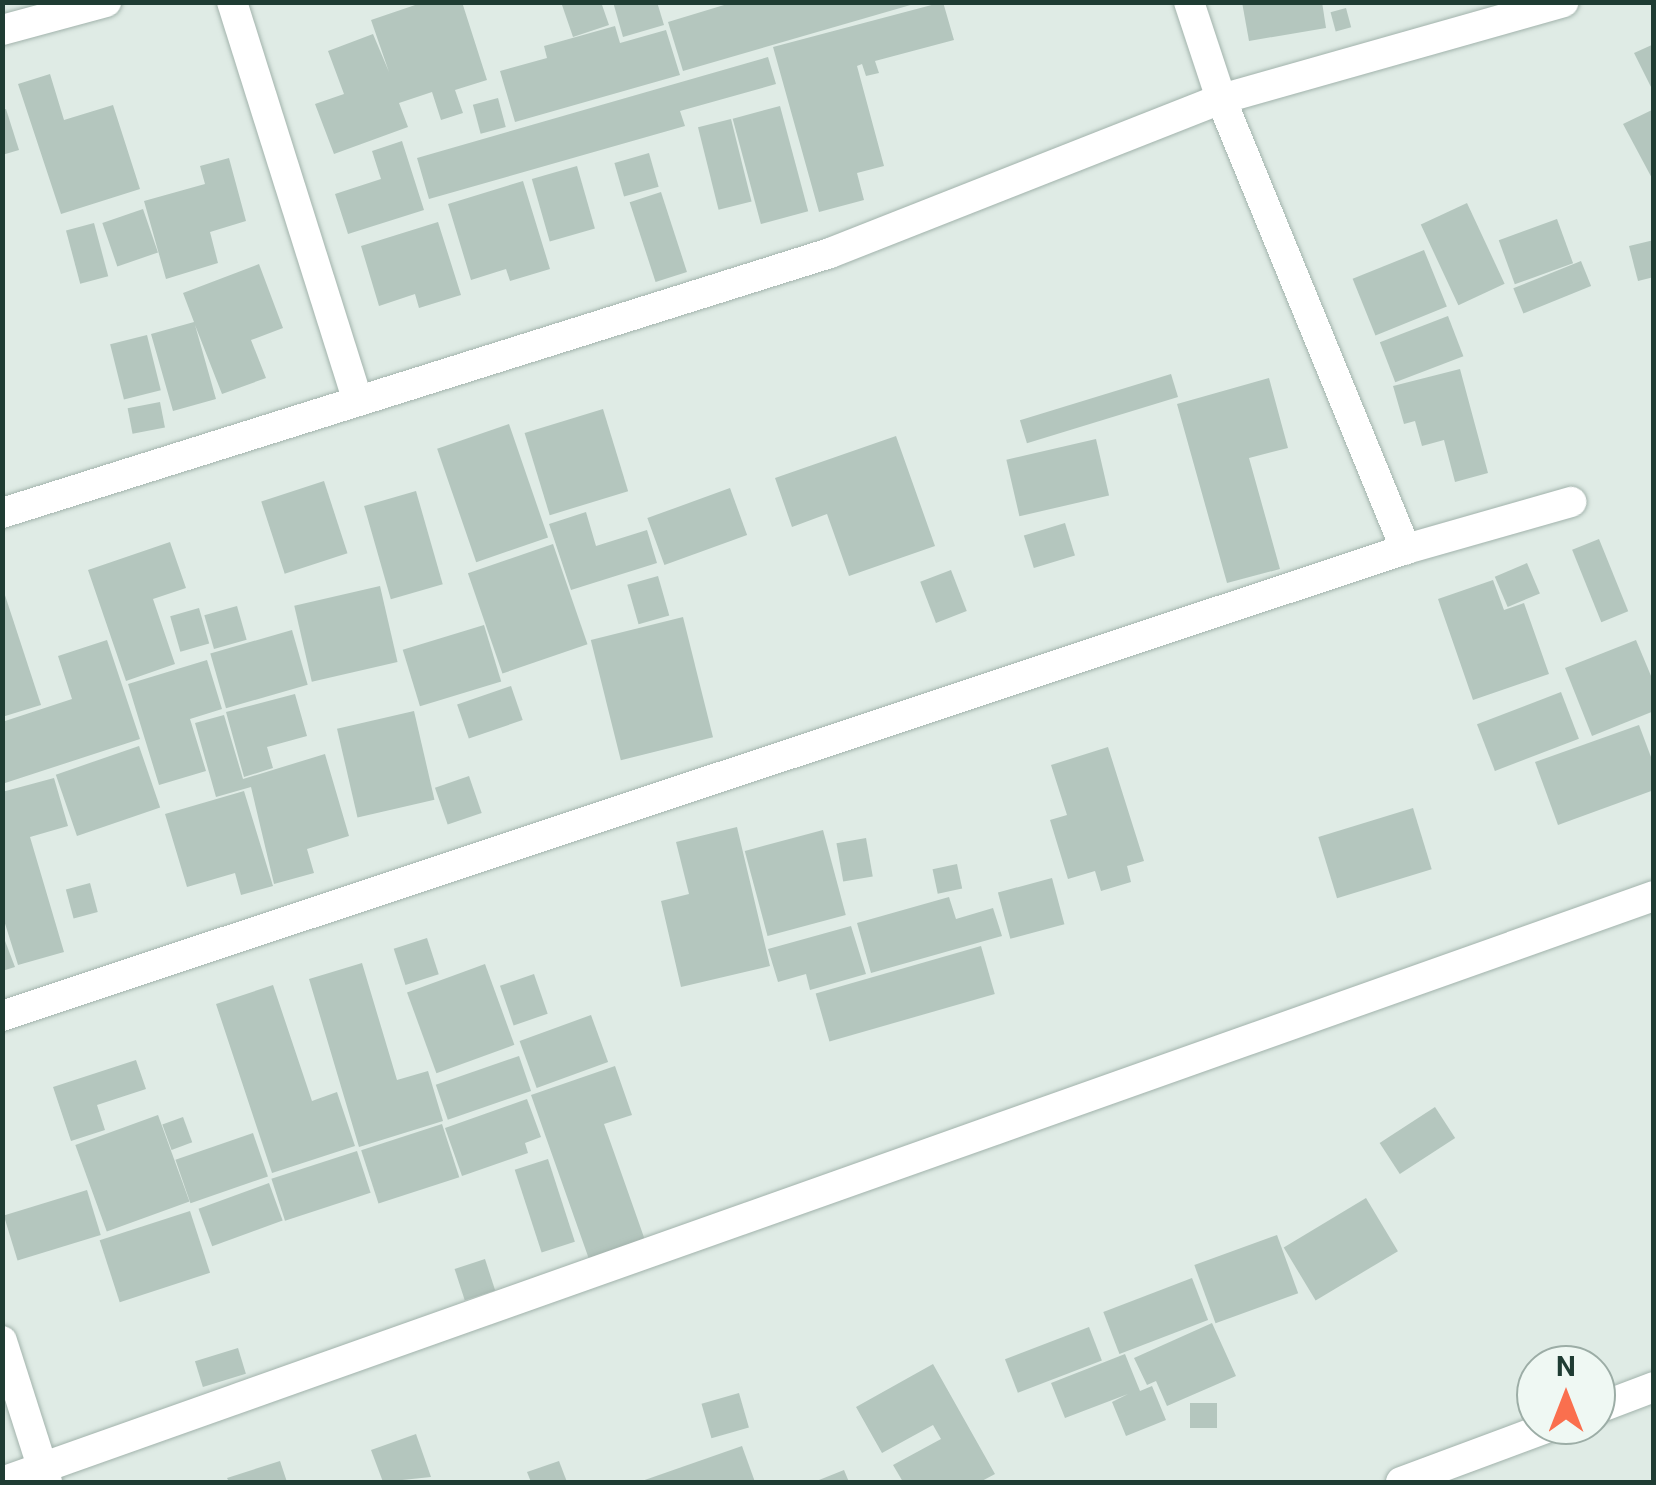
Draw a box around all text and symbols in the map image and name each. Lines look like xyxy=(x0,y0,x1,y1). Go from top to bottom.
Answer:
north arrow xyxy=(1516,1345,1616,1445)
text: N xyxy=(1556,1350,1576,1383)

